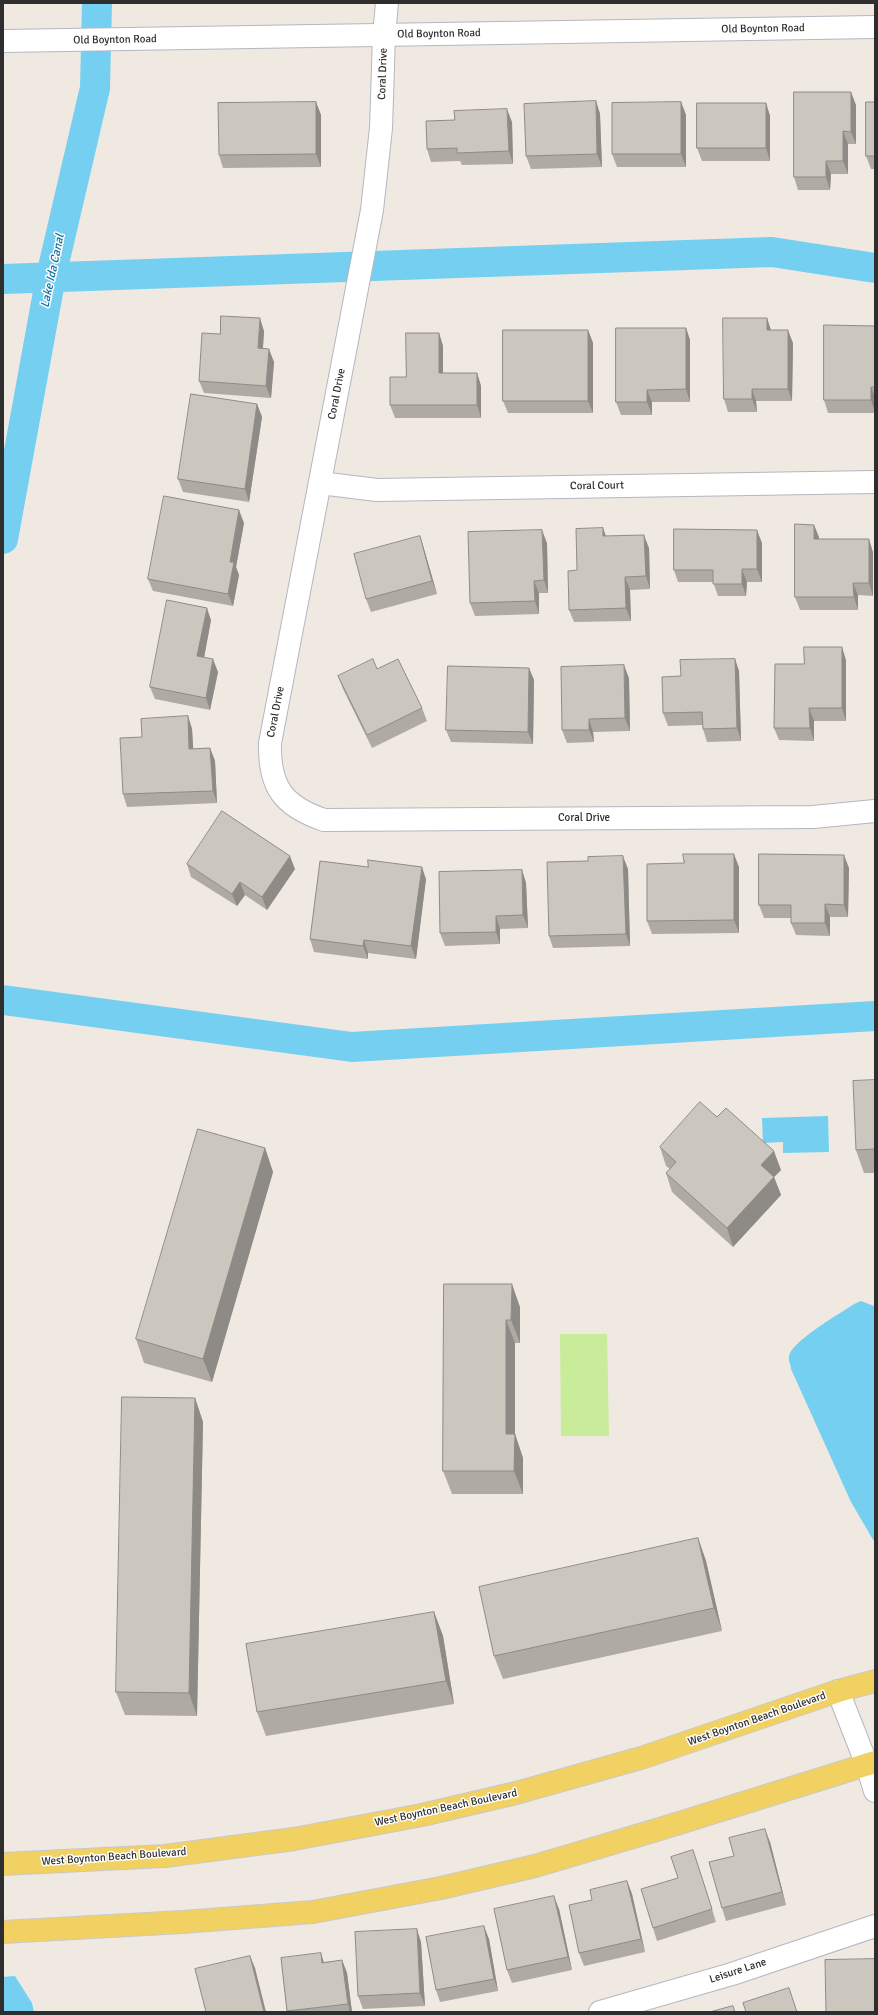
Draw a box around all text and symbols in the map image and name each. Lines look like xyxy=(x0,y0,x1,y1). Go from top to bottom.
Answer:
street label: Old Boynton Road xyxy=(721,22,805,36)
street label: Old Boynton Road xyxy=(397,27,481,41)
street label: Old Boynton Road xyxy=(73,33,157,47)
street label: Coral Drive xyxy=(375,48,391,100)
water label: Lake Ida Canal xyxy=(38,233,68,309)
street label: Coral Drive xyxy=(326,367,348,421)
street label: Coral Court xyxy=(570,479,624,493)
street label: Coral Drive xyxy=(265,685,287,739)
street label: Coral Drive xyxy=(558,811,610,825)
street label: West Boynton Beach Boulevard xyxy=(686,1689,828,1749)
street label: West Boynton Beach Boulevard xyxy=(374,1786,518,1830)
street label: West Boynton Beach Boulevard xyxy=(41,1845,187,1869)
street label: Leisure Lane xyxy=(708,1956,768,1986)

